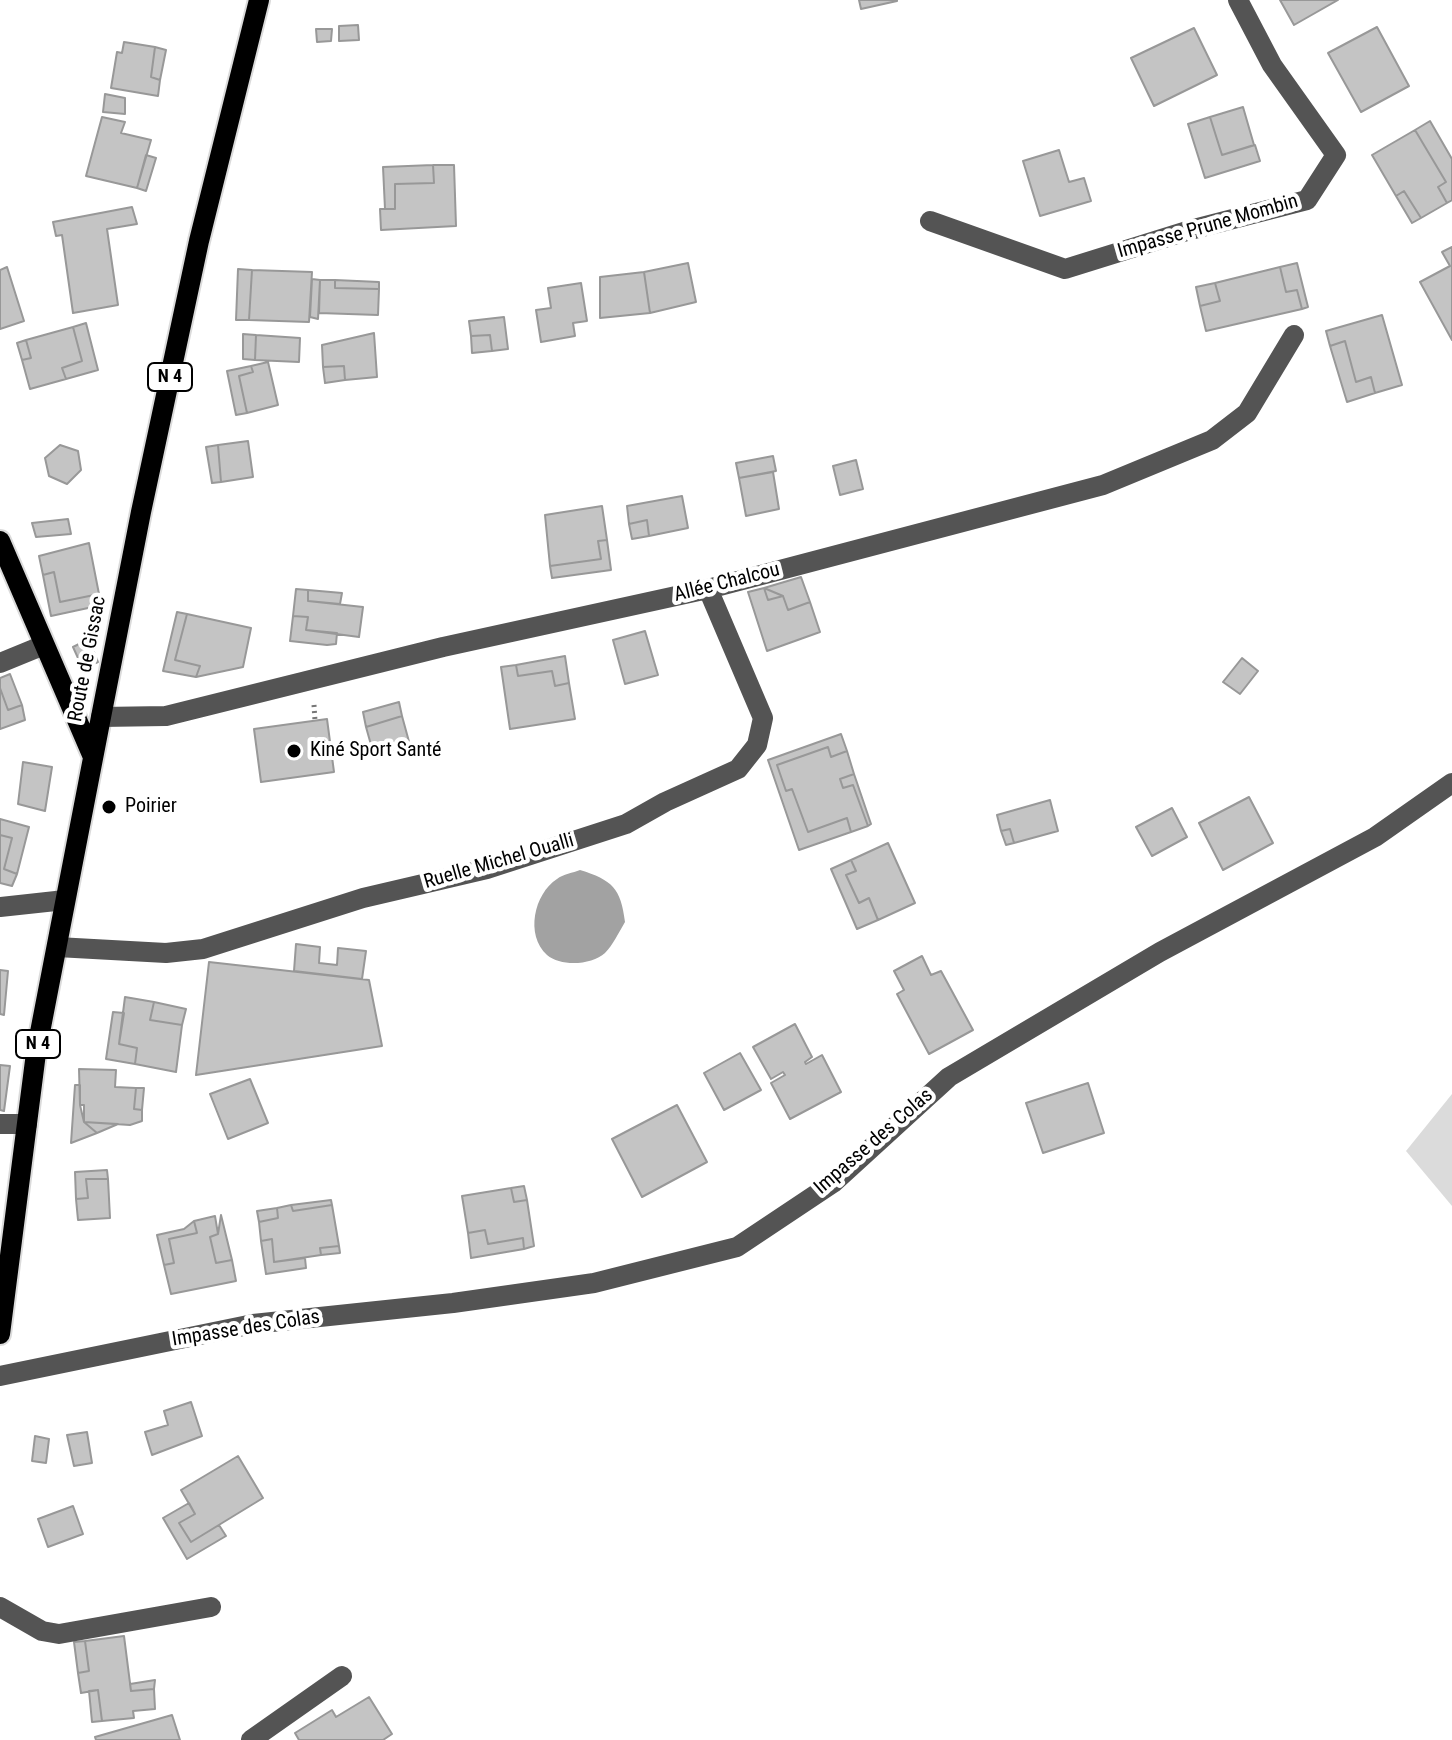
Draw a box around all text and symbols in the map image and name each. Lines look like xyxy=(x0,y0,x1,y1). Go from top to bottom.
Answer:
street label: Impasse Prune Mombin xyxy=(1115,190,1301,264)
road number: N 4 xyxy=(148,363,192,391)
street label: Allée Chalcou xyxy=(672,558,782,608)
street label: Route de Gissac xyxy=(64,594,112,724)
place label: Kiné Sport Santé xyxy=(310,739,441,763)
marker: Kiné Sport Santé xyxy=(285,742,303,760)
place label: Poirier xyxy=(125,795,177,819)
marker: Poirier xyxy=(100,798,118,816)
street label: Ruelle Michel Oualli xyxy=(421,829,577,895)
road number: N 4 xyxy=(16,1030,60,1058)
street label: Impasse des Colas xyxy=(810,1084,938,1200)
street label: Impasse des Colas xyxy=(170,1305,322,1353)

